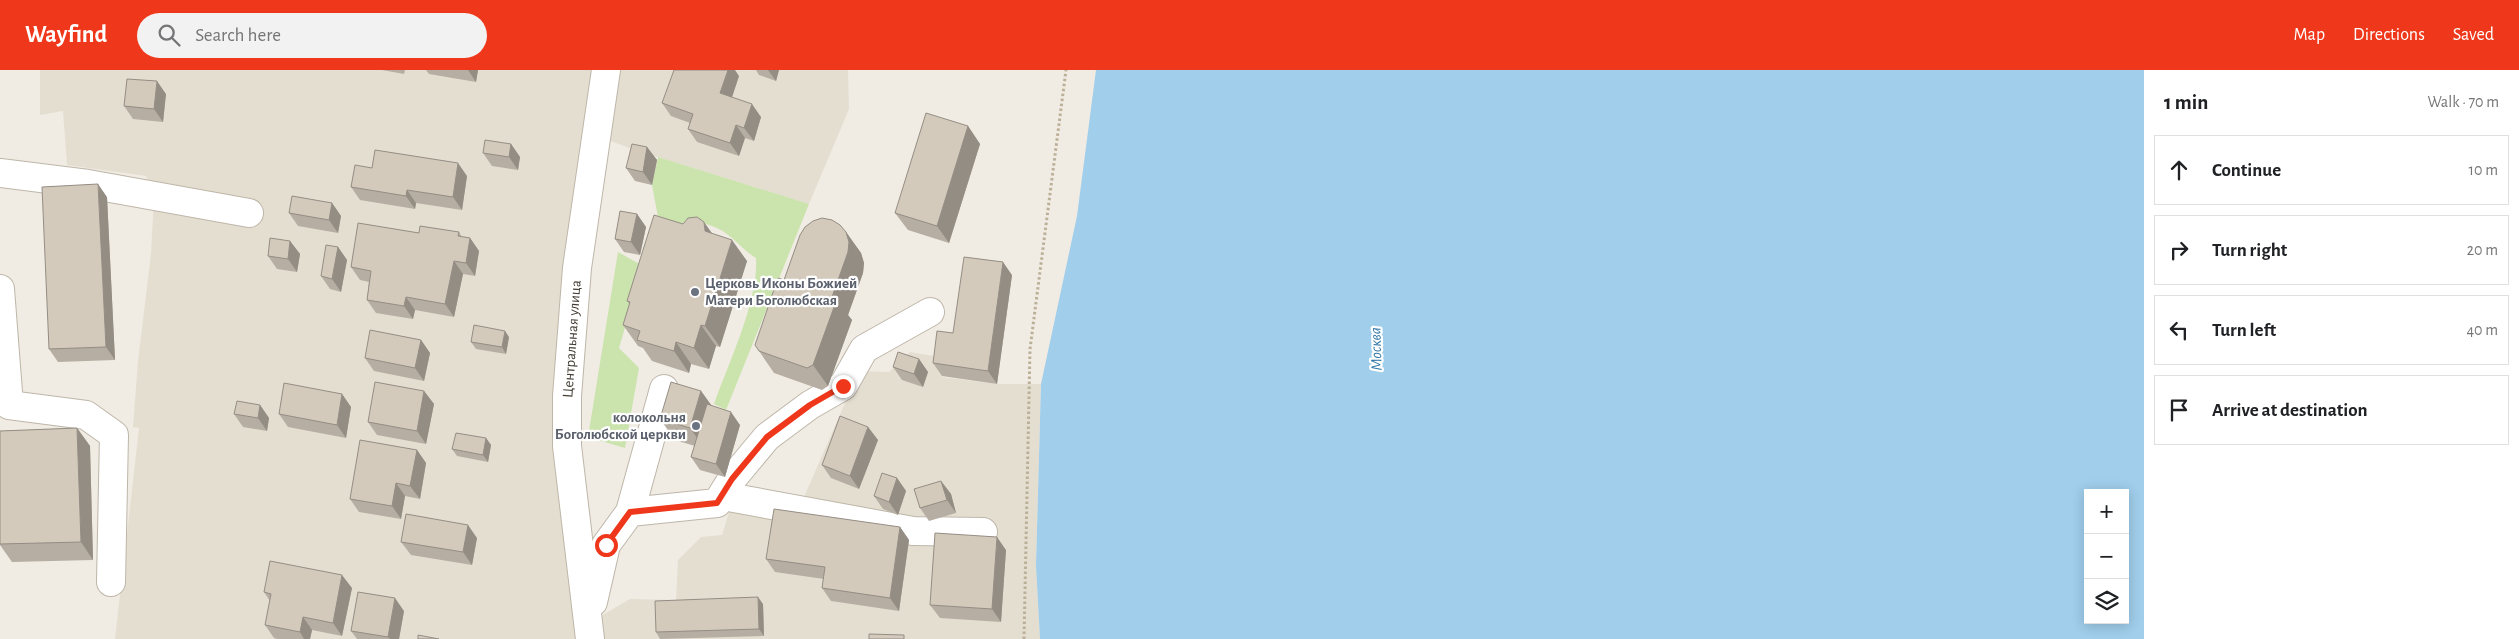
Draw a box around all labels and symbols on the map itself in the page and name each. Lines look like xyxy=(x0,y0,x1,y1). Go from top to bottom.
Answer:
place label: Церковь Иконы Божией Матери Боголюбская xyxy=(705,276,857,308)
street label: Центральная улица xyxy=(560,279,584,398)
marker: Церковь Иконы Божией Матери Боголюбская xyxy=(689,286,701,298)
water label: Москва xyxy=(1367,327,1385,371)
route end xyxy=(832,375,855,398)
place label: колокольня Боголюбской церкви xyxy=(555,410,686,442)
marker: колокольня Боголюбской церкви xyxy=(690,420,702,432)
route start xyxy=(595,534,618,557)

